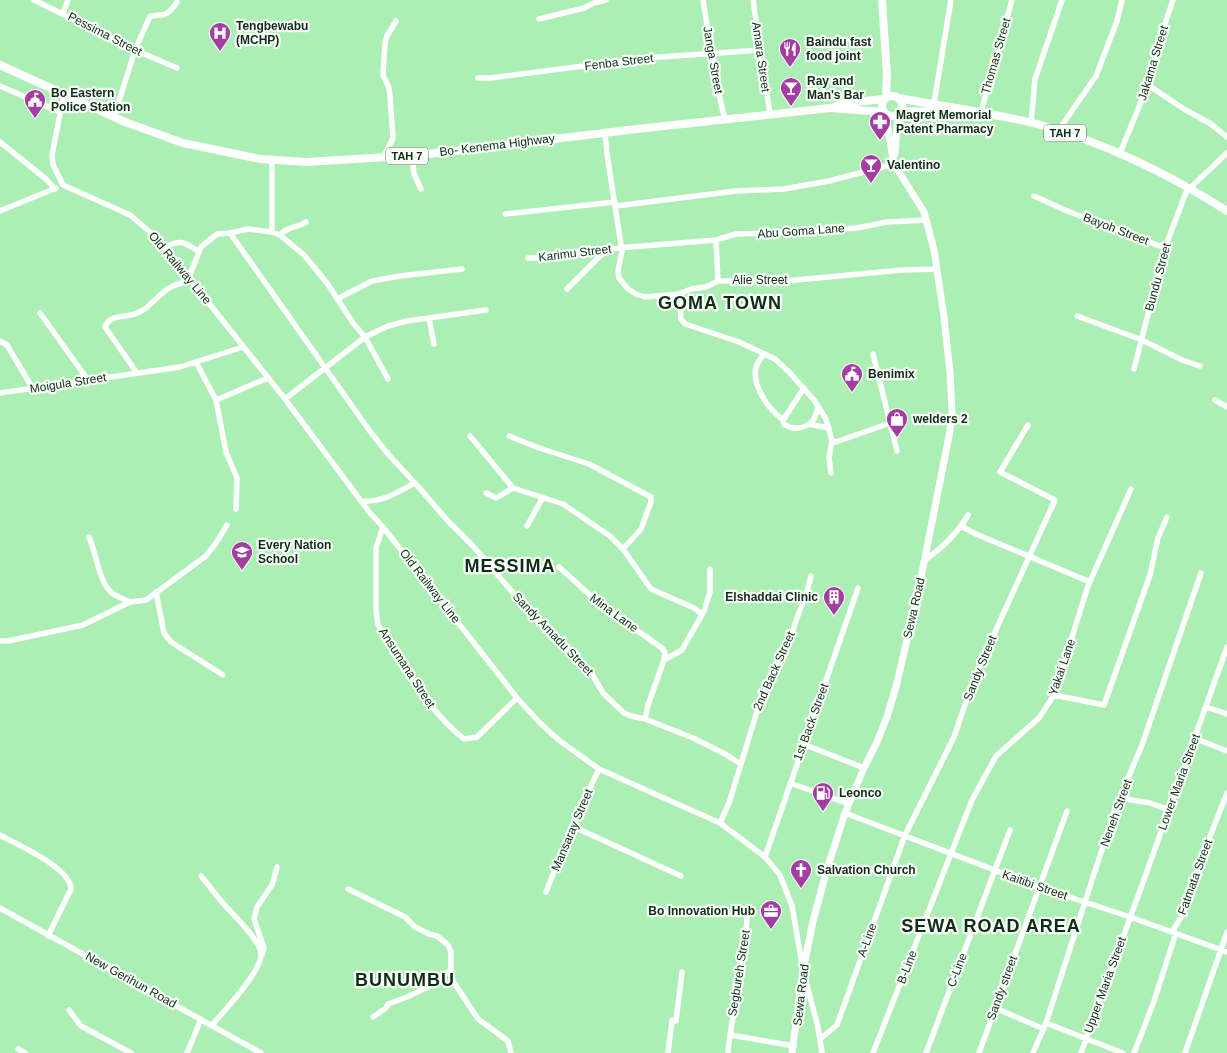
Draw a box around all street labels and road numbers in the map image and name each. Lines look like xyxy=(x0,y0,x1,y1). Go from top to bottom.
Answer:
street label: Pessima Street xyxy=(66,9,145,59)
street label: Thomas Street xyxy=(978,16,1014,96)
street label: Amara Street xyxy=(749,21,773,94)
street label: Jakama Street xyxy=(1135,23,1171,102)
street label: Janga Street xyxy=(700,25,726,95)
street label: Fenba Street xyxy=(584,51,655,73)
road number: TAH 7 xyxy=(1044,125,1086,142)
street label: Bo- Kenema Highway xyxy=(439,131,555,159)
road number: TAH 7 xyxy=(386,148,428,164)
street label: Bayoh Street xyxy=(1081,210,1152,248)
street label: Abu Goma Lane xyxy=(757,221,845,241)
street label: Old Railway Line xyxy=(146,229,215,307)
street label: Bundu Street xyxy=(1142,241,1174,313)
street label: Karimu Street xyxy=(538,242,613,264)
street label: Alie Street xyxy=(732,273,788,287)
street label: Moigula Street xyxy=(29,370,108,396)
street label: Old Railway Line xyxy=(397,546,463,626)
street label: Sewa Road xyxy=(900,576,928,640)
street label: Sandy Amadu Street xyxy=(510,590,597,679)
street label: Mina Lane xyxy=(587,591,641,635)
street label: Ansumana Street xyxy=(376,625,438,711)
street label: 2nd Back Street xyxy=(750,629,798,713)
street label: Sandy Street xyxy=(961,633,1000,703)
street label: Yakai Lane xyxy=(1046,636,1078,697)
street label: 1st Back Street xyxy=(791,681,832,763)
street label: Lower Maria Street xyxy=(1155,731,1203,832)
street label: Neneh Street xyxy=(1097,777,1135,849)
street label: Mansaray Street xyxy=(548,786,596,873)
street label: Fatmata Street xyxy=(1175,837,1215,917)
street label: Kaitibi Street xyxy=(1001,867,1070,903)
street label: A-Line xyxy=(854,921,880,959)
street label: Segbureh Street xyxy=(725,928,753,1017)
street label: Upper Maria Street xyxy=(1081,934,1129,1035)
street label: B-Line xyxy=(894,948,920,986)
street label: New Gerihun Road xyxy=(83,949,179,1011)
street label: C-Line xyxy=(944,951,970,989)
street label: Sandy street xyxy=(984,953,1020,1022)
street label: Sewa Road xyxy=(790,963,812,1027)

